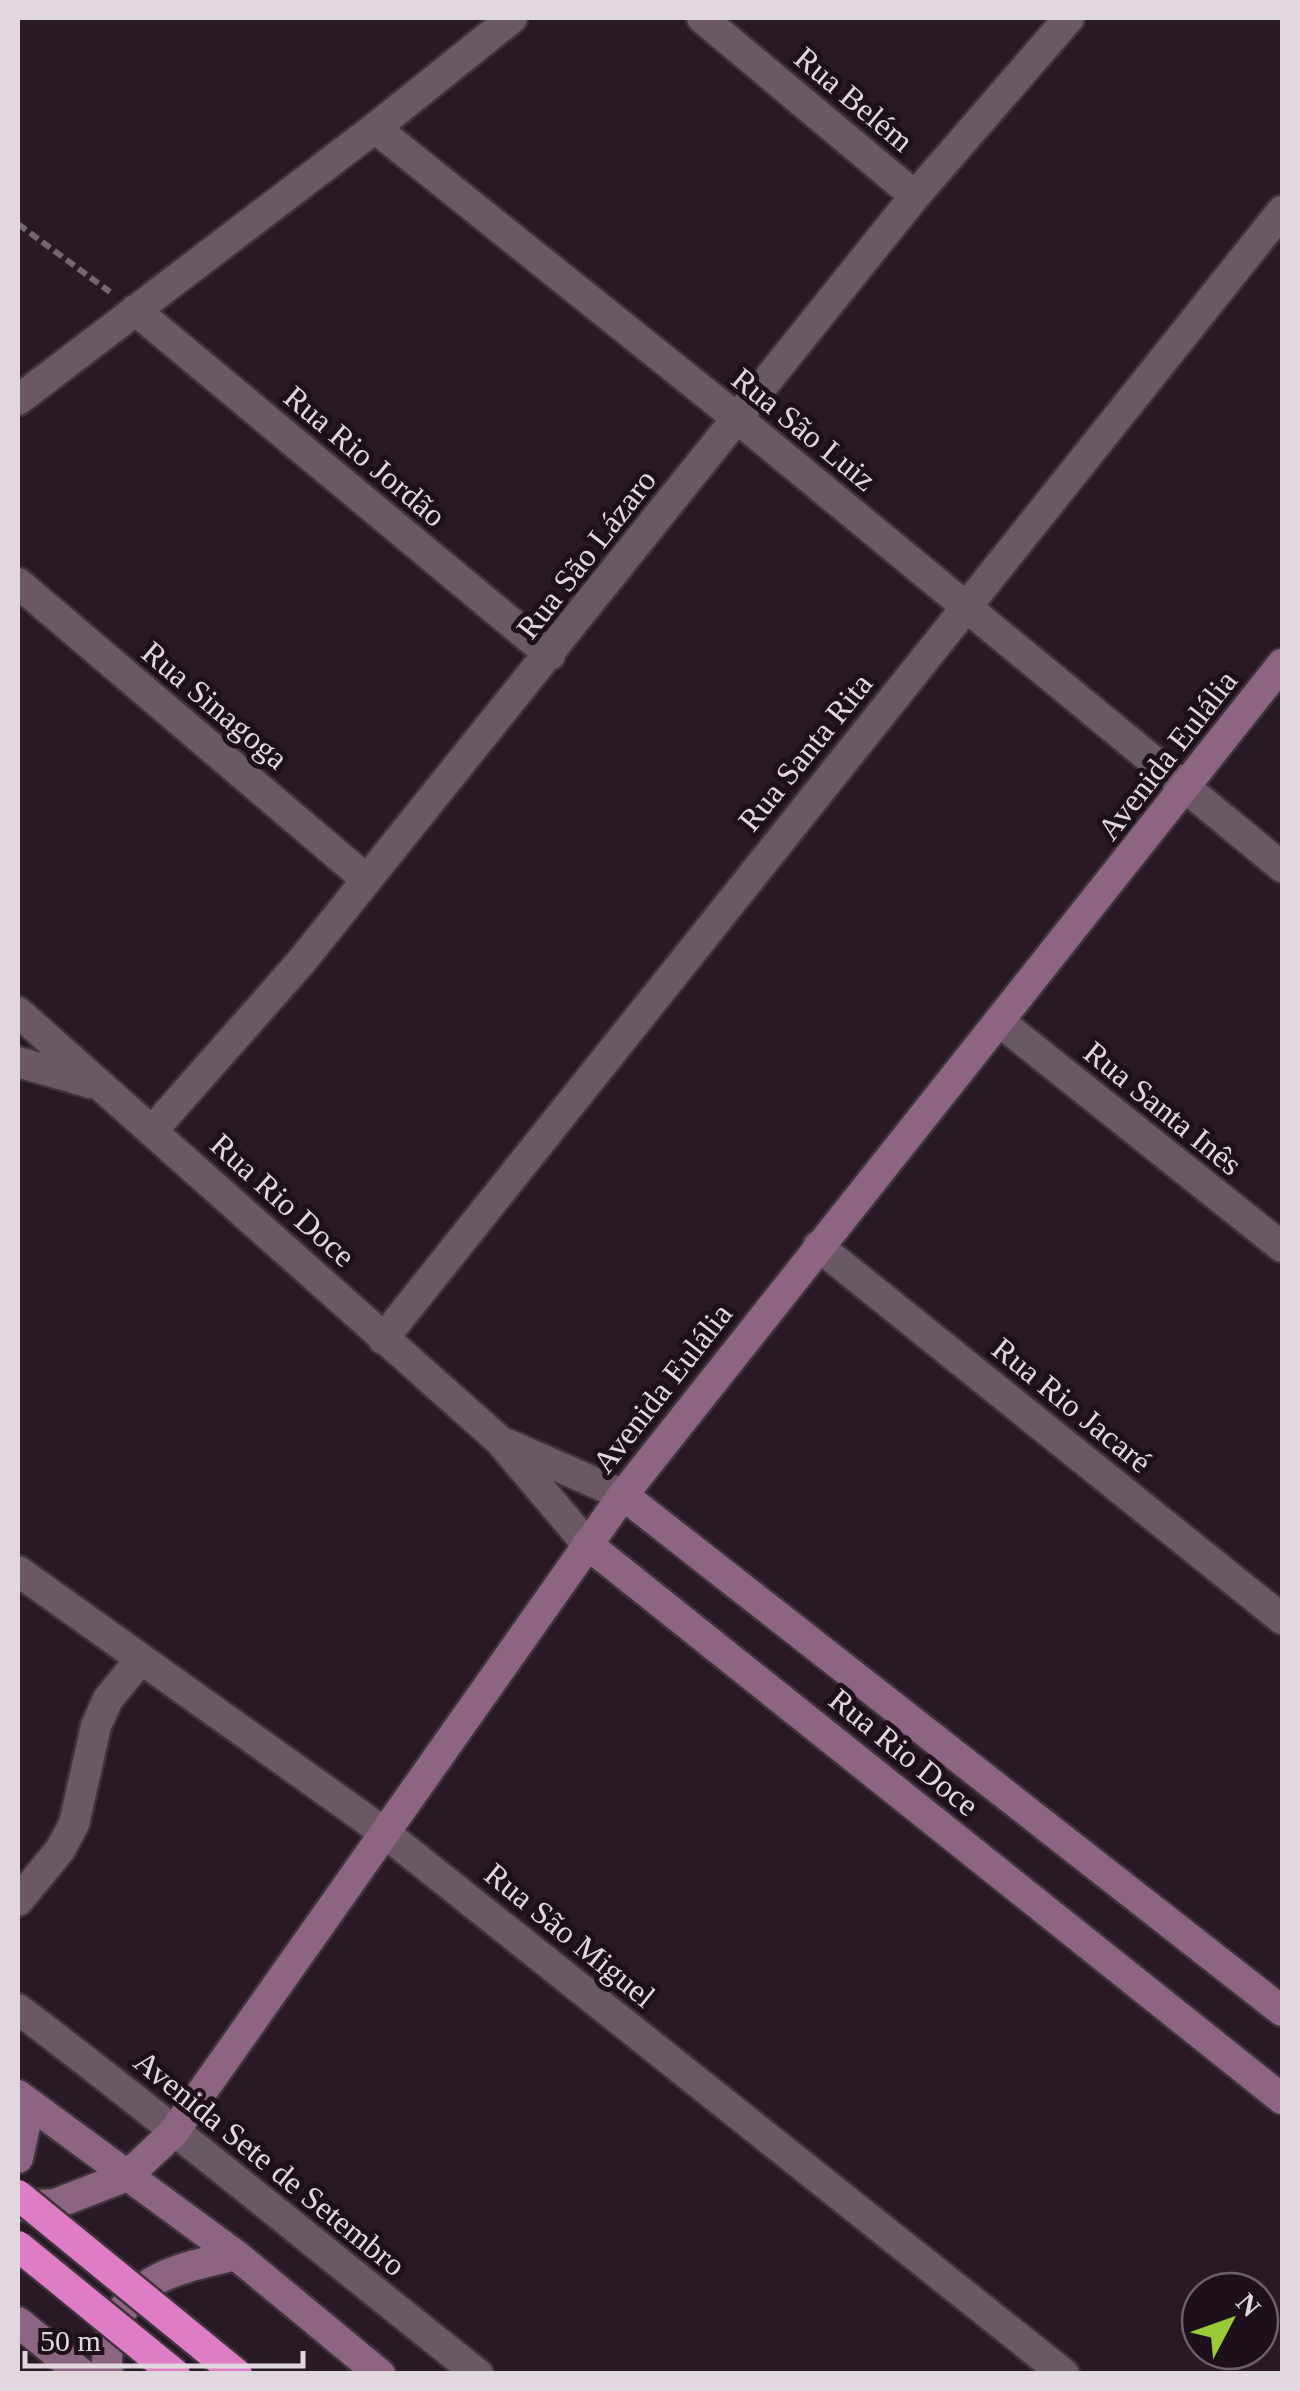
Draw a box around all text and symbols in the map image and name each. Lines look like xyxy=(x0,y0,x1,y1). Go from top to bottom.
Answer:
street label: Rua Belém xyxy=(788,39,920,159)
street label: Rua São Luiz xyxy=(725,360,883,498)
street label: Rua Rio Jordão xyxy=(277,378,453,534)
street label: Rua São Lázaro xyxy=(509,462,663,646)
street label: Rua Sinagoga xyxy=(135,634,295,776)
street label: Avenida Eulália xyxy=(1090,663,1244,847)
street label: Rua Santa Rita xyxy=(731,666,879,838)
street label: Rua Santa Inês xyxy=(1077,1034,1249,1182)
street label: Rua Rio Doce xyxy=(204,1126,362,1274)
street label: Avenida Eulália xyxy=(585,1296,739,1480)
street label: Rua Rio Jacaré xyxy=(985,1330,1159,1480)
street label: Rua Rio Doce xyxy=(822,1681,986,1823)
street label: Rua São Miguel xyxy=(478,1856,662,2015)
street label: Avenida Sete de Setembro xyxy=(127,2043,413,2283)
north arrow xyxy=(1180,2271,1280,2371)
text: N xyxy=(1230,2287,1267,2323)
scale bar xyxy=(25,2306,302,2368)
text: 50 m xyxy=(40,2324,101,2357)

